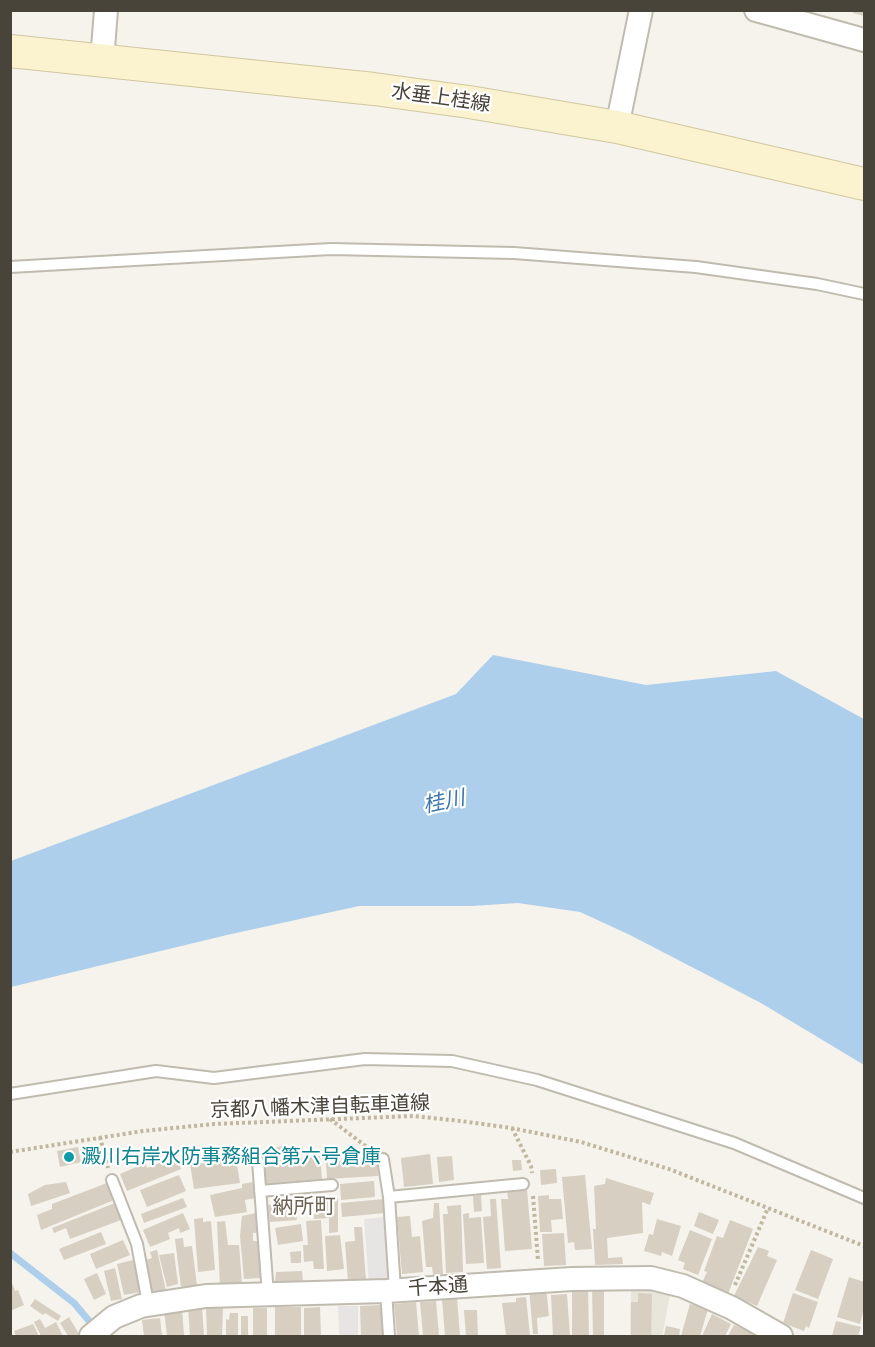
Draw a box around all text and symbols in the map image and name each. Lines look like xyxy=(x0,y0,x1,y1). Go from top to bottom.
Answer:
street label: 水垂上桂線 xyxy=(390,79,492,117)
water label: 桂川 xyxy=(421,785,467,819)
street label: 京都八幡木津自転車道線 xyxy=(210,1091,430,1123)
place label: 澱川右岸水防事務組合第六号倉庫 xyxy=(81,1145,381,1169)
marker: 澱川右岸水防事務組合第六号倉庫 xyxy=(62,1150,76,1164)
district label: 納所町 xyxy=(273,1194,335,1220)
street label: 千本通 xyxy=(407,1273,469,1301)

